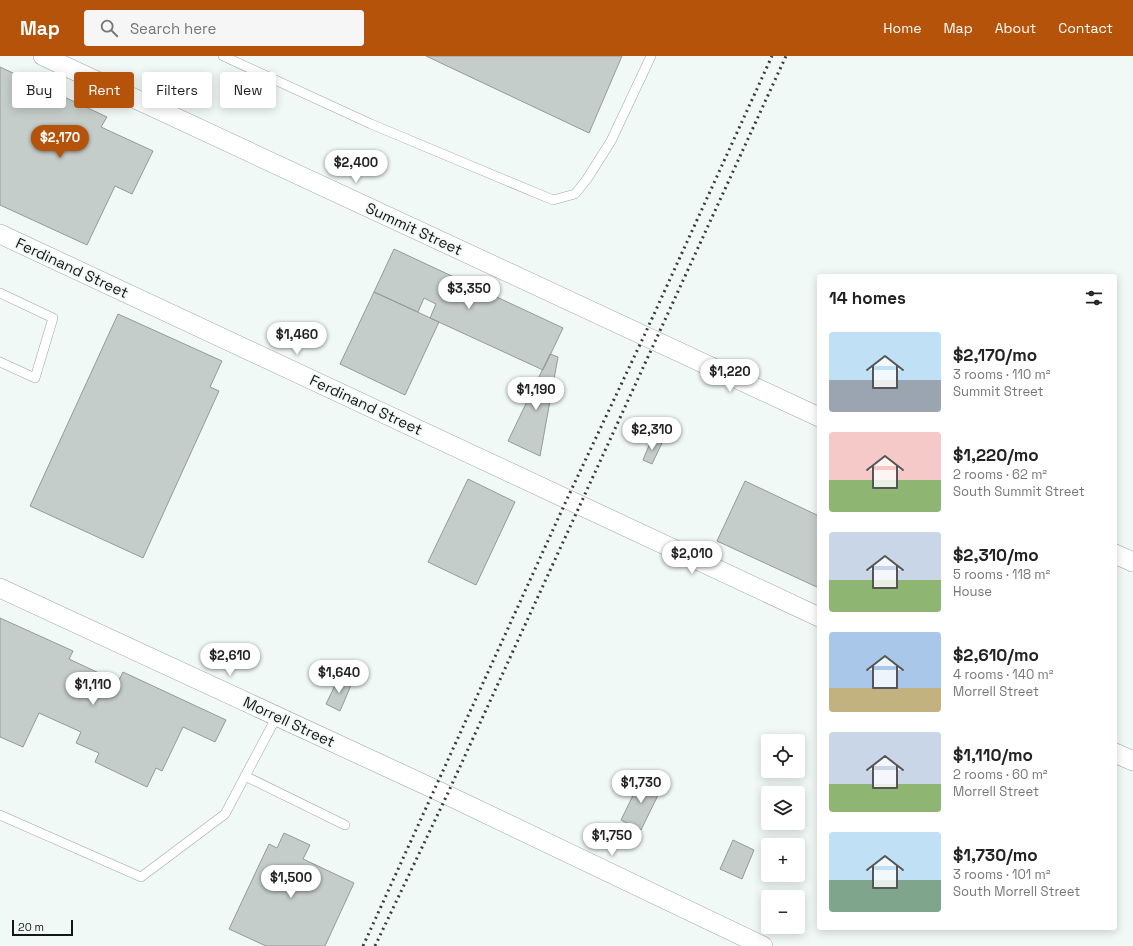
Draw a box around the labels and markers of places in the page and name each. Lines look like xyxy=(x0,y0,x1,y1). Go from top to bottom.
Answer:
pin: $2,170 xyxy=(27,125,93,159)
pin: $2,400 xyxy=(323,150,389,184)
pin: $3,350 xyxy=(436,276,502,310)
pin: $1,460 xyxy=(264,322,330,356)
pin: $1,220 xyxy=(697,359,763,393)
pin: $1,190 xyxy=(503,377,569,411)
pin: $2,310 xyxy=(619,417,685,451)
pin: $2,010 xyxy=(659,541,725,575)
pin: $2,610 xyxy=(197,643,263,677)
pin: $1,640 xyxy=(306,660,372,694)
pin: $1,110 xyxy=(60,672,126,706)
pin: $1,730 xyxy=(608,770,674,804)
pin: $1,750 xyxy=(579,823,645,857)
pin: $1,500 xyxy=(258,865,324,899)

